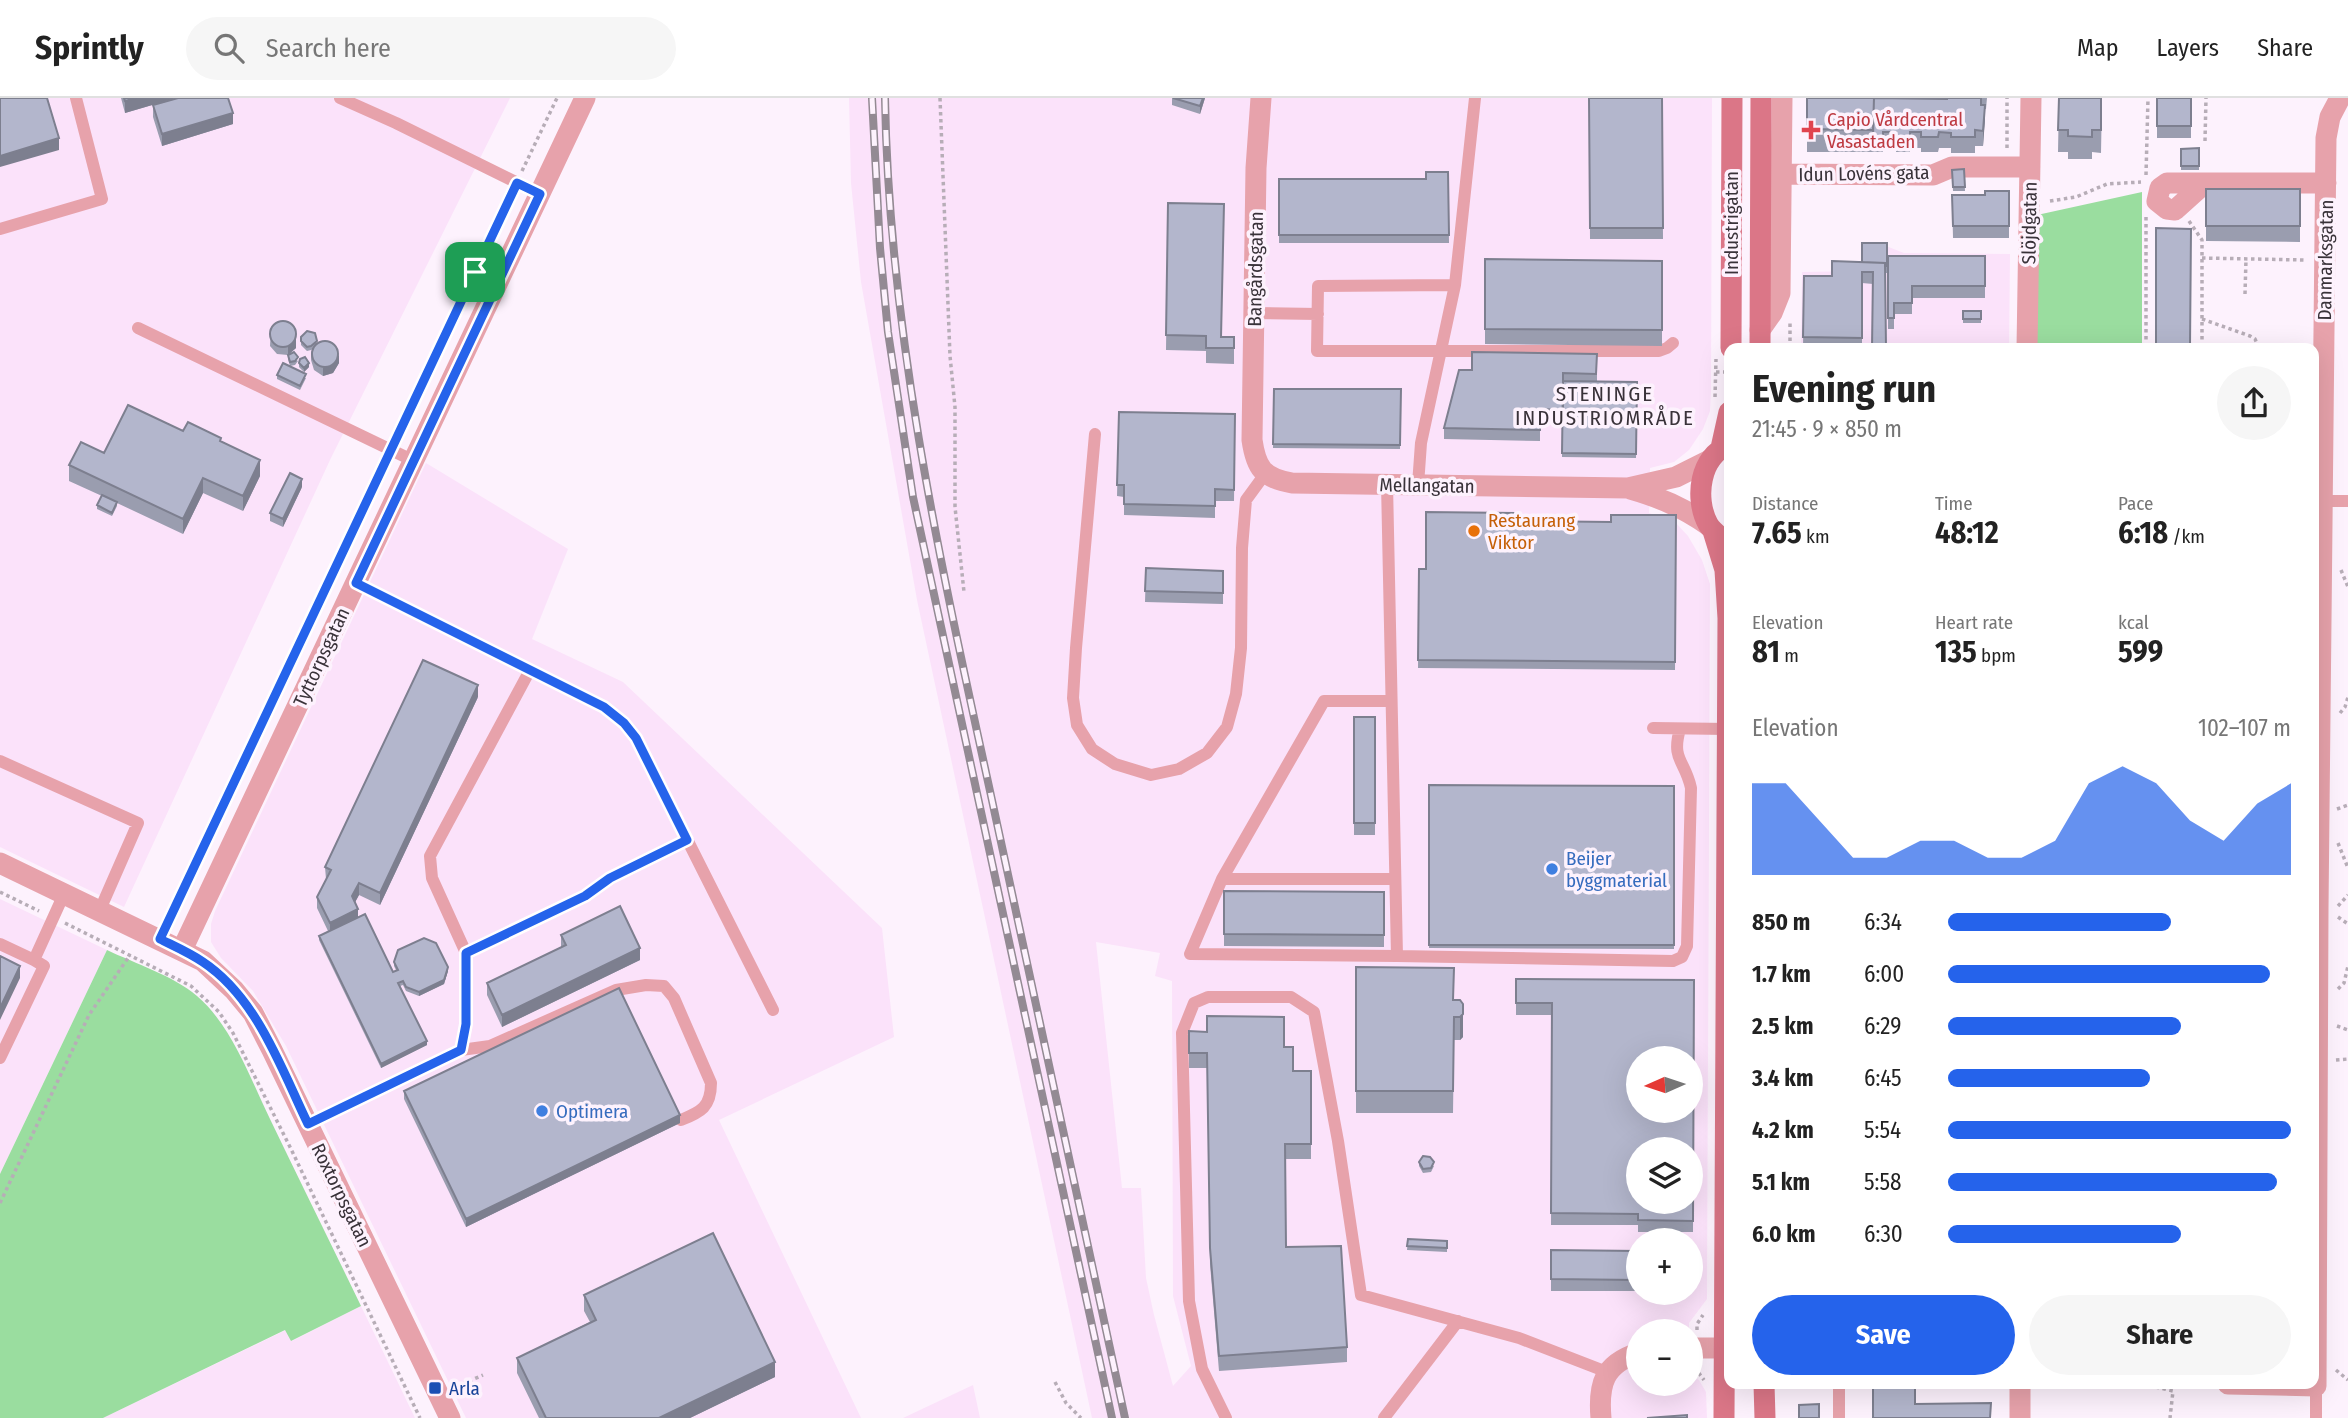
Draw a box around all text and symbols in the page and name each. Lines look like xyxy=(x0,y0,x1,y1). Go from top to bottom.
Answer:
search box xyxy=(186,17,676,80)
text: Sprintly xyxy=(35,28,144,68)
icon: search xyxy=(210,29,248,67)
text: Search here xyxy=(266,33,391,64)
text: Map xyxy=(2077,34,2119,62)
text: Layers xyxy=(2157,34,2219,62)
text: Share xyxy=(2257,34,2313,62)
place label: Capio Vårdcentral Vasastaden xyxy=(1827,108,1963,153)
marker: Capio Vårdcentral Vasastaden xyxy=(1801,120,1821,140)
street label: Idun Lovéns gata xyxy=(1798,161,1930,186)
street label: Industrigatan xyxy=(1720,171,1743,275)
street label: Slöjdgatan xyxy=(2017,182,2042,265)
street label: Danmarksgatan xyxy=(2313,199,2338,321)
street label: Bangårdsgatan xyxy=(1243,211,1268,327)
pin xyxy=(445,242,505,302)
icon: arrive xyxy=(456,253,494,291)
text: Evening run xyxy=(1752,366,1936,412)
button: share xyxy=(2217,366,2291,440)
district label: STENINGE INDUSTRIOMRÅDE xyxy=(1515,381,1695,431)
text: 21:45 · 9 × 850 m xyxy=(1752,415,1902,443)
street label: Mellangatan xyxy=(1379,473,1475,498)
text: Distance xyxy=(1752,492,1819,515)
text: Time xyxy=(1935,492,1973,515)
text: Pace xyxy=(2118,492,2153,515)
place label: Restaurang Viktor xyxy=(1488,509,1575,554)
text: 7.65 xyxy=(1752,515,1802,551)
text: 48:12 xyxy=(1935,515,1999,551)
text: 6:18 xyxy=(2118,515,2168,551)
marker: Restaurang Viktor xyxy=(1466,523,1482,539)
text: km xyxy=(1802,525,1830,548)
text: /km xyxy=(2168,525,2205,548)
street label: Tyttorpsgatan xyxy=(288,604,354,710)
text: Elevation xyxy=(1752,611,1824,634)
text: Heart rate xyxy=(1935,611,2013,634)
text: kcal xyxy=(2118,611,2149,634)
text: 81 xyxy=(1752,634,1780,670)
text: 135 xyxy=(1935,634,1977,670)
text: 599 xyxy=(2118,634,2163,670)
text: m xyxy=(1780,644,1799,667)
text: bpm xyxy=(1977,644,2016,667)
text: Elevation xyxy=(1752,714,1839,742)
text: 102–107 m xyxy=(2198,714,2291,742)
place label: Beijer byggmaterial xyxy=(1566,847,1667,892)
marker: Beijer byggmaterial xyxy=(1544,861,1560,877)
text: 850 m xyxy=(1752,908,1810,936)
text: 6:34 xyxy=(1864,908,1902,936)
text: 1.7 km xyxy=(1752,960,1811,988)
text: 6:00 xyxy=(1864,960,1904,988)
text: 2.5 km xyxy=(1752,1012,1813,1040)
text: 6:29 xyxy=(1864,1012,1901,1040)
north arrow xyxy=(1626,1046,1703,1124)
map controls xyxy=(1626,1046,1703,1396)
text: 3.4 km xyxy=(1752,1064,1814,1092)
text: 6:45 xyxy=(1864,1064,1902,1092)
place label: Optimera xyxy=(556,1100,628,1123)
marker: Optimera xyxy=(534,1103,550,1119)
text: 4.2 km xyxy=(1752,1116,1814,1144)
text: 5:54 xyxy=(1864,1116,1901,1144)
button: layers xyxy=(1626,1137,1703,1214)
street label: Roxtorpsgatan xyxy=(307,1140,376,1251)
text: 5.1 km xyxy=(1752,1168,1810,1196)
text: 5:58 xyxy=(1864,1168,1902,1196)
text: 6.0 km xyxy=(1752,1220,1816,1248)
text: 6:30 xyxy=(1864,1220,1903,1248)
button: + xyxy=(1626,1228,1703,1305)
button: Save xyxy=(1752,1295,2015,1375)
button: Share xyxy=(2029,1295,2291,1375)
button: − xyxy=(1626,1319,1703,1396)
place label: Arla xyxy=(449,1377,480,1400)
marker: Arla xyxy=(427,1380,443,1396)

